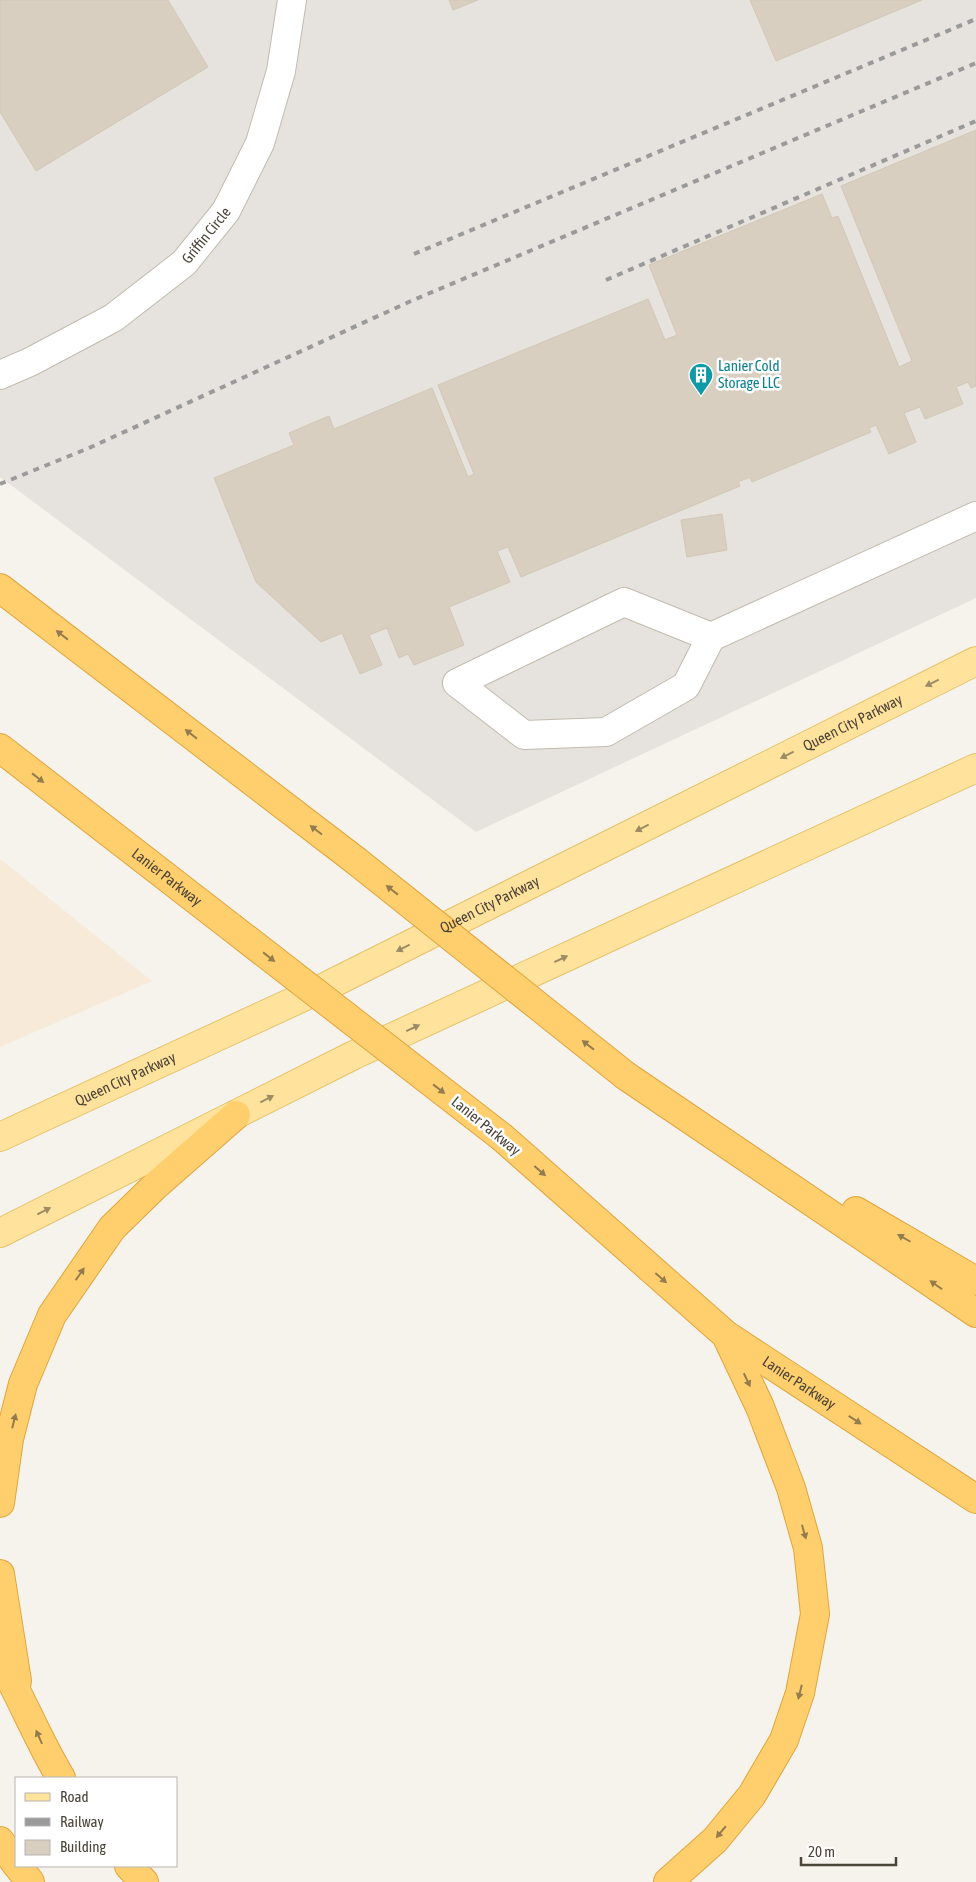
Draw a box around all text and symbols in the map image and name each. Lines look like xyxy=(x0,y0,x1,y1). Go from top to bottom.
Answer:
street label: Griffin Circle xyxy=(178,203,234,267)
place label: Lanier Cold Storage LLC xyxy=(718,357,780,391)
building icon: Lanier Cold Storage LLC xyxy=(688,362,714,396)
one-way arrow xyxy=(56,630,69,641)
one-way arrow xyxy=(925,679,939,687)
street label: Queen City Parkway xyxy=(800,690,905,754)
one-way arrow xyxy=(185,729,198,740)
one-way arrow xyxy=(780,752,794,760)
one-way arrow xyxy=(32,772,45,783)
one-way arrow xyxy=(634,824,649,832)
one-way arrow xyxy=(310,825,323,836)
street label: Lanier Parkway xyxy=(129,844,205,909)
street label: Queen City Parkway xyxy=(437,872,542,936)
one-way arrow xyxy=(386,884,399,895)
one-way arrow xyxy=(395,944,410,952)
one-way arrow xyxy=(262,952,275,963)
one-way arrow xyxy=(554,955,568,963)
one-way arrow xyxy=(406,1023,420,1031)
one-way arrow xyxy=(582,1040,595,1051)
street label: Queen City Parkway xyxy=(72,1048,178,1109)
one-way arrow xyxy=(432,1083,445,1094)
street label: Lanier Parkway xyxy=(448,1093,524,1159)
one-way arrow xyxy=(260,1095,274,1103)
one-way arrow xyxy=(533,1165,546,1176)
one-way arrow xyxy=(36,1207,51,1215)
one-way arrow xyxy=(897,1234,910,1243)
one-way arrow xyxy=(75,1267,85,1281)
one-way arrow xyxy=(655,1272,667,1284)
one-way arrow xyxy=(929,1280,943,1290)
street label: Lanier Parkway xyxy=(760,1352,839,1413)
one-way arrow xyxy=(743,1372,751,1387)
one-way arrow xyxy=(10,1413,18,1428)
one-way arrow xyxy=(848,1415,862,1424)
one-way arrow xyxy=(800,1524,808,1539)
one-way arrow xyxy=(795,1684,803,1699)
one-way arrow xyxy=(34,1730,42,1744)
legend xyxy=(15,1777,178,1867)
text: Road xyxy=(60,1788,89,1805)
text: Railway xyxy=(60,1813,104,1830)
one-way arrow xyxy=(716,1825,727,1838)
scale bar xyxy=(801,1834,896,1866)
text: Building xyxy=(60,1838,106,1855)
text: 20 m xyxy=(808,1843,835,1860)

